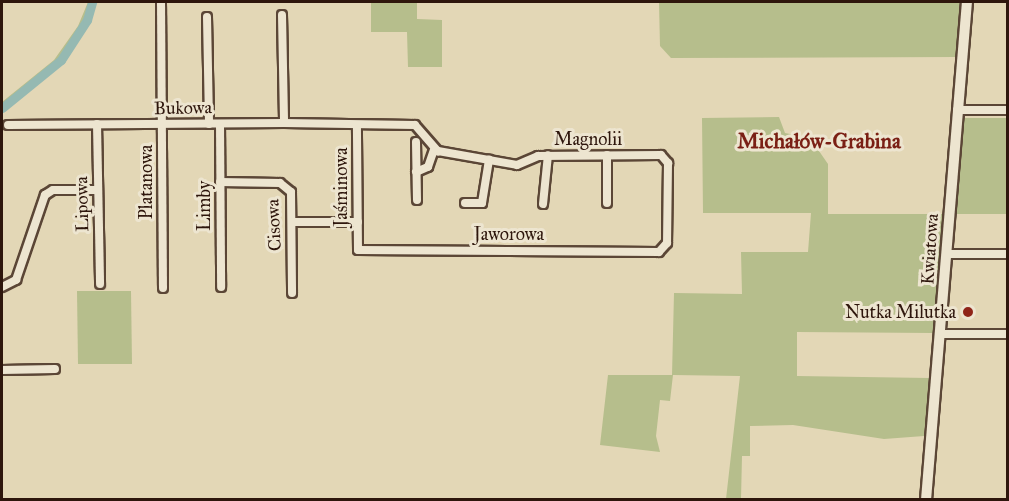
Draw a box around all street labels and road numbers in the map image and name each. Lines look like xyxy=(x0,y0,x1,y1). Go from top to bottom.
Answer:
street label: Bukowa xyxy=(154,97,212,119)
street label: Magnolii xyxy=(554,128,622,150)
street label: Platanowa xyxy=(135,145,157,219)
street label: Jaśminowa xyxy=(330,147,352,227)
street label: Lipowa xyxy=(71,176,93,232)
street label: Limby xyxy=(193,181,215,231)
street label: Cisowa xyxy=(262,198,286,252)
street label: Kwiatowa xyxy=(917,213,943,285)
street label: Jaworowa xyxy=(474,223,544,245)

